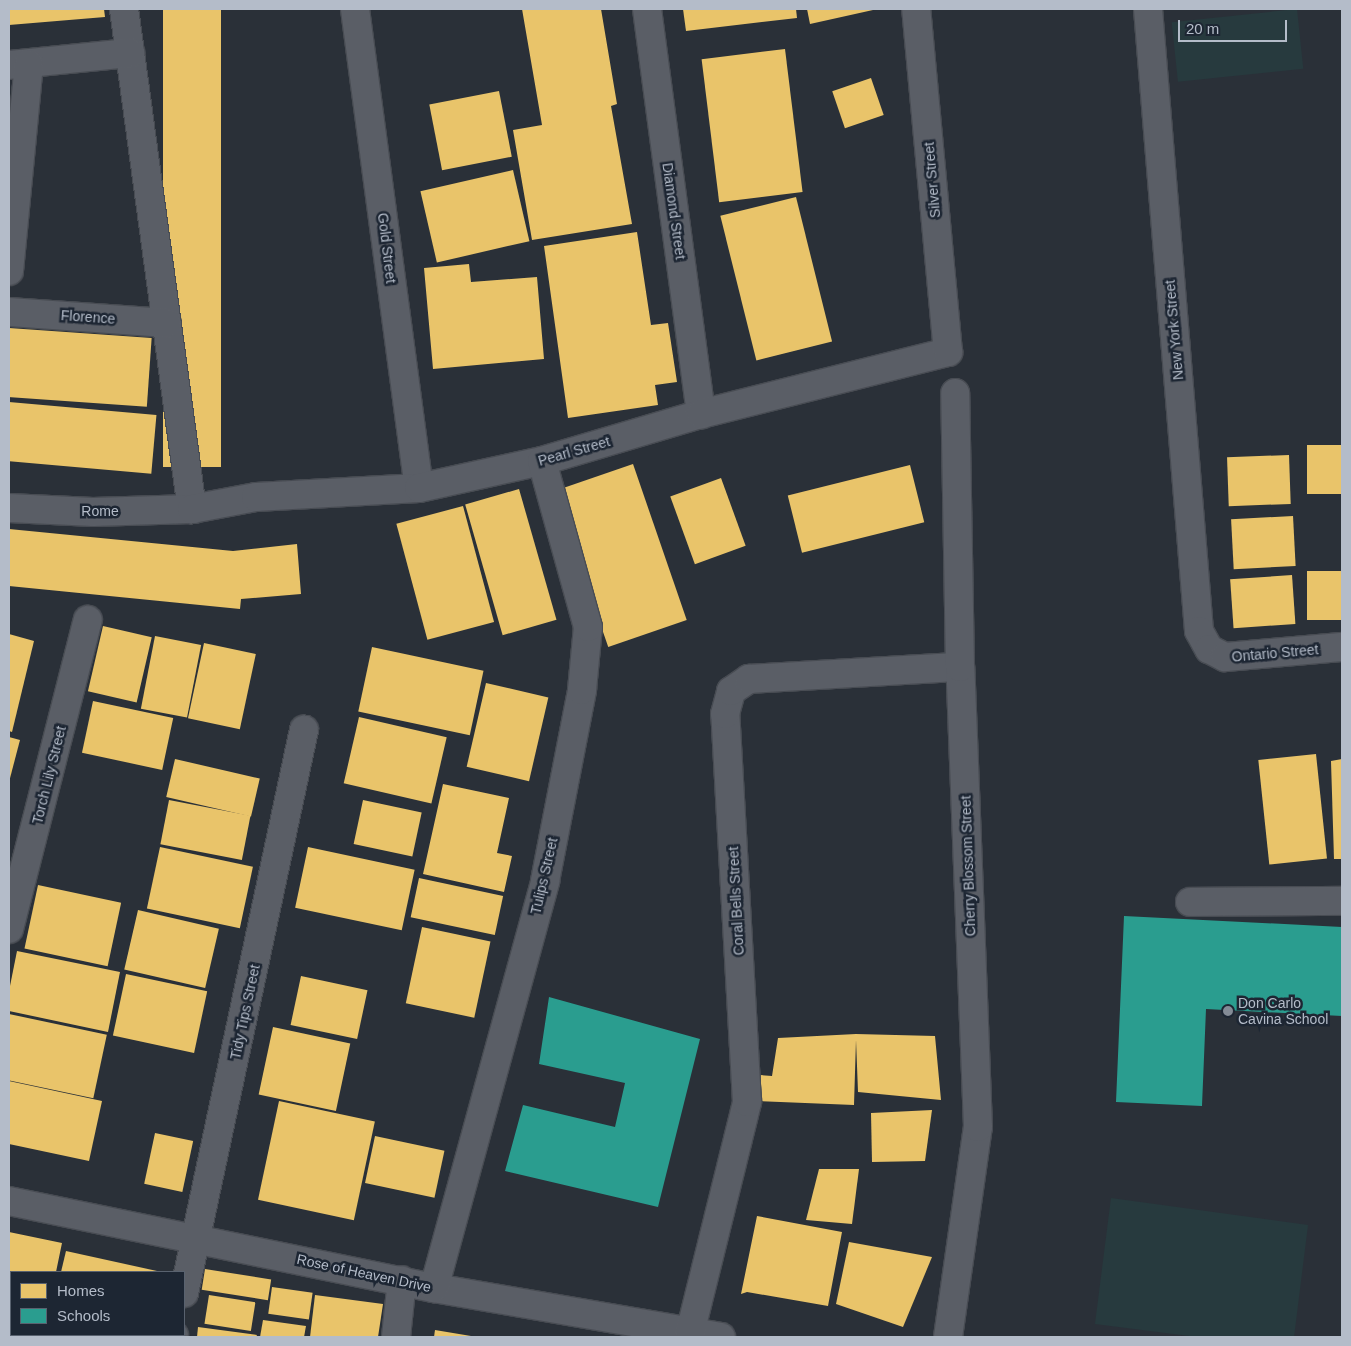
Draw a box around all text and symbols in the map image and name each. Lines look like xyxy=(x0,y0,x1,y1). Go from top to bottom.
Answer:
scale bar xyxy=(1181,10,1290,42)
text: 20 m xyxy=(1186,20,1219,37)
street label: Silver Street xyxy=(920,141,944,219)
street label: Diamond Street xyxy=(659,162,689,260)
street label: Gold Street xyxy=(374,212,400,284)
street label: New York Street xyxy=(1161,279,1187,381)
street label: Florence xyxy=(60,307,116,327)
street label: Pearl Street xyxy=(536,433,612,469)
street label: Rome xyxy=(81,503,119,519)
street label: Ontario Street xyxy=(1231,641,1319,665)
street label: Torch Lily Street xyxy=(29,724,69,826)
street label: Cherry Blossom Street xyxy=(957,795,979,937)
street label: Tulips Street xyxy=(527,836,561,916)
street label: Coral Bells Street xyxy=(725,846,747,956)
street label: Tidy Tips Street xyxy=(227,963,263,1061)
place label: Don Carlo Cavina School xyxy=(1238,995,1328,1028)
marker: Don Carlo Cavina School xyxy=(1222,1005,1234,1017)
street label: Rose of Heaven Drive xyxy=(295,1251,433,1295)
legend xyxy=(10,1271,185,1336)
text: Homes xyxy=(57,1282,105,1299)
text: Schools xyxy=(57,1307,110,1324)

